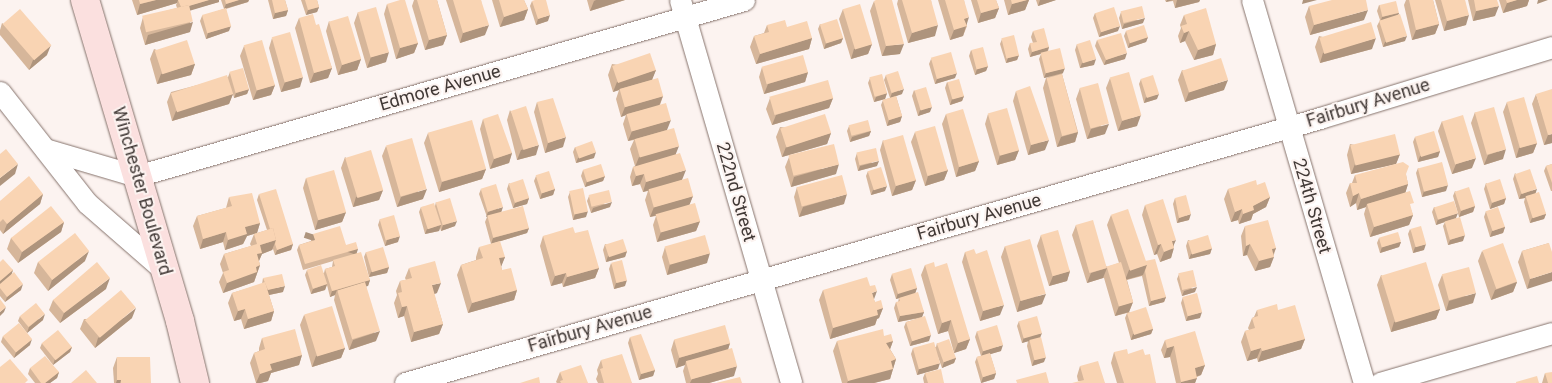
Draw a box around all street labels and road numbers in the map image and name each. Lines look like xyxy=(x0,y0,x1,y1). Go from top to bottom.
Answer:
street label: Edmore Avenue xyxy=(377,60,503,116)
street label: Fairbury Avenue xyxy=(1304,74,1432,132)
street label: Winchester Boulevard xyxy=(108,104,176,278)
street label: 222nd Street xyxy=(712,140,760,244)
street label: 224th Street xyxy=(1288,156,1336,256)
street label: Fairbury Avenue xyxy=(914,189,1044,245)
street label: Fairbury Avenue xyxy=(525,301,655,357)

